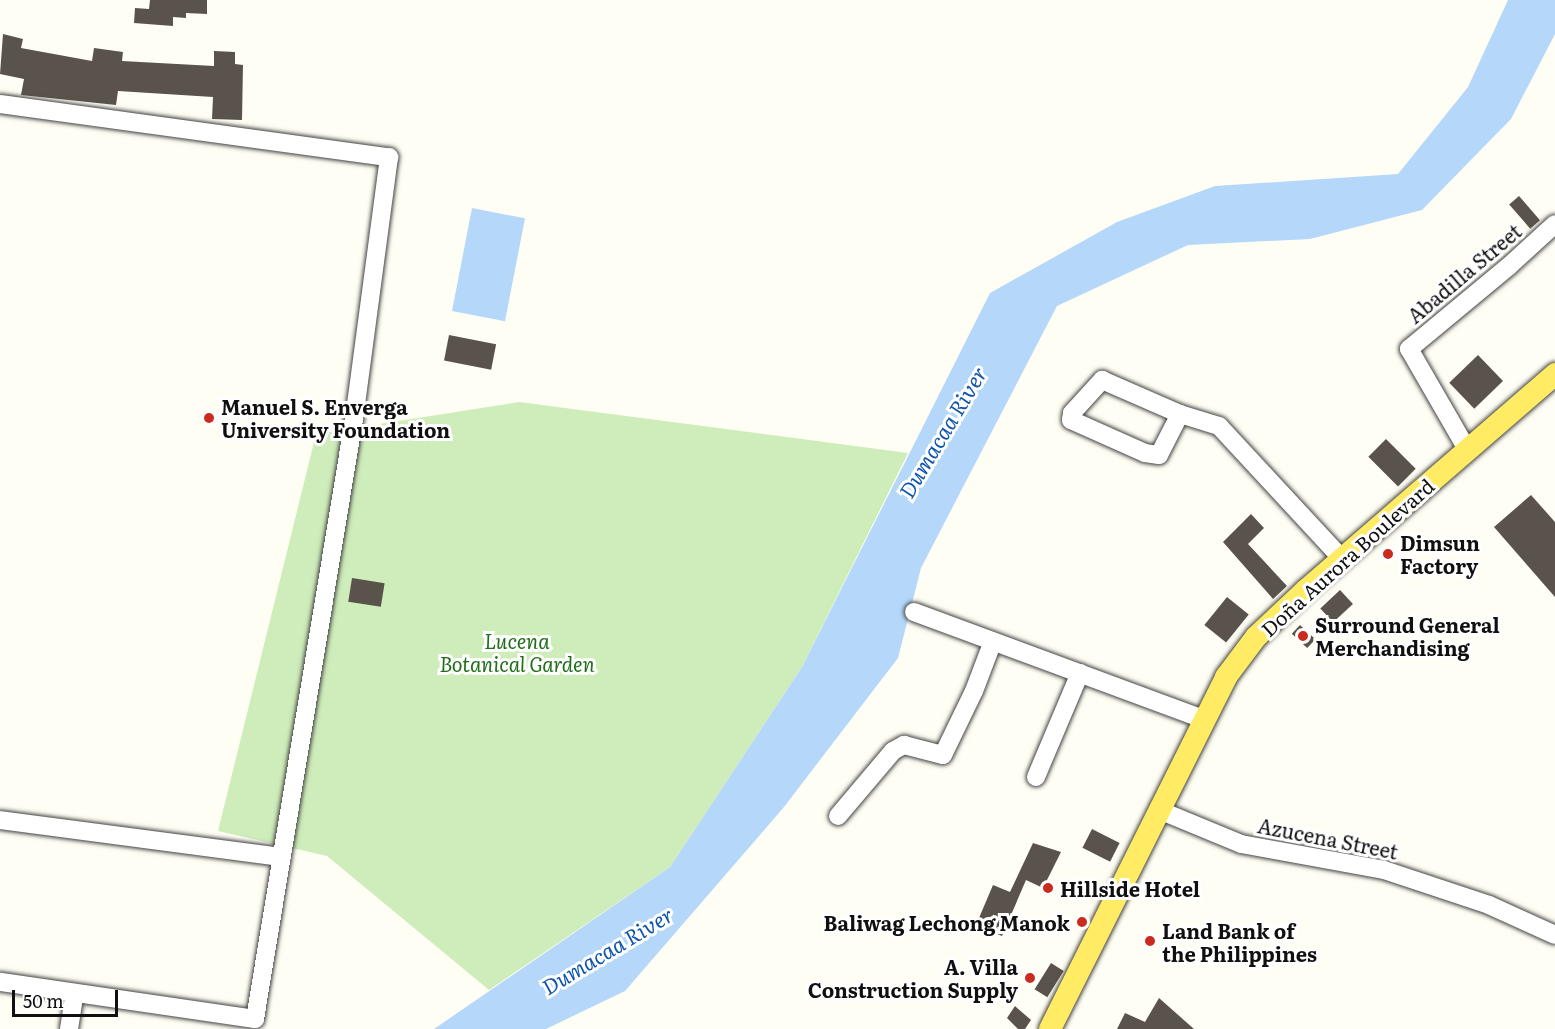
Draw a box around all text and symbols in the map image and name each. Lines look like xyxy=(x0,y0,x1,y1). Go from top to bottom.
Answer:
street label: Abadilla Street xyxy=(1402,218,1526,328)
water label: Dumacaa River xyxy=(893,362,991,502)
place label: Manuel S. Enverga University Foundation xyxy=(221,394,450,441)
marker: Manuel S. Enverga University Foundation xyxy=(202,411,216,425)
street label: Doña Aurora Boulevard xyxy=(1256,473,1438,641)
place label: Dimsun Factory xyxy=(1400,530,1480,577)
marker: Dimsun Factory xyxy=(1381,547,1395,561)
place label: Surround General Merchandising xyxy=(1315,612,1500,659)
park label: Lucena Botanical Garden xyxy=(439,629,595,676)
marker: Surround General Merchandising xyxy=(1296,629,1310,643)
street label: Azucena Street xyxy=(1256,813,1400,863)
place label: Hillside Hotel xyxy=(1060,876,1200,900)
marker: Hillside Hotel xyxy=(1041,881,1055,895)
water label: Dumacaa River xyxy=(537,901,677,999)
place label: Baliwag Lechong Manok xyxy=(824,910,1070,934)
marker: Baliwag Lechong Manok xyxy=(1075,915,1089,929)
place label: Land Bank of the Philippines xyxy=(1162,918,1317,965)
marker: Land Bank of the Philippines xyxy=(1143,934,1157,948)
place label: A. Villa Construction Supply xyxy=(808,954,1018,1001)
marker: A. Villa Construction Supply xyxy=(1023,971,1037,985)
scale bar xyxy=(15,978,122,1016)
text: 50 m xyxy=(23,987,64,1014)

